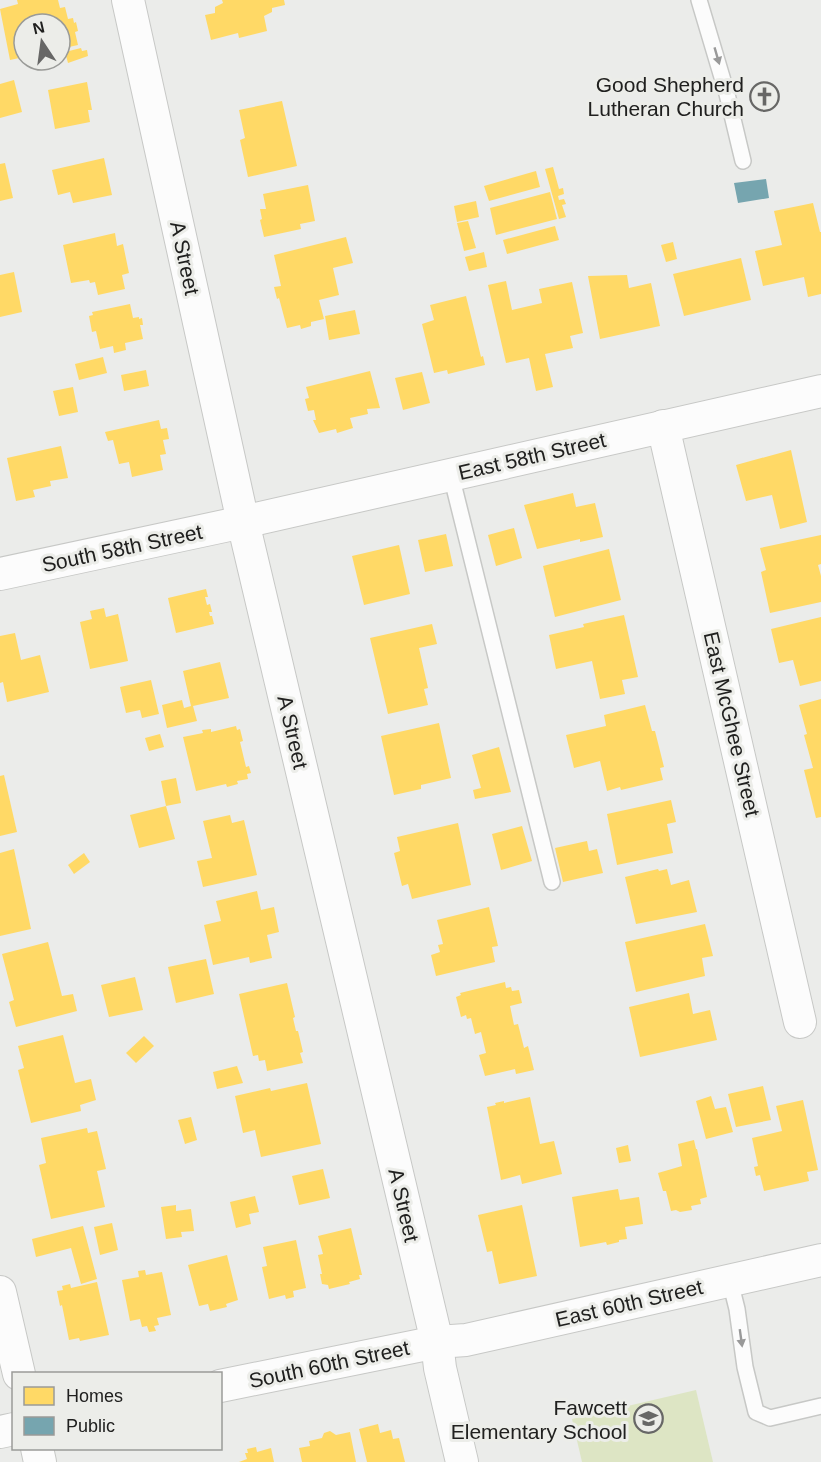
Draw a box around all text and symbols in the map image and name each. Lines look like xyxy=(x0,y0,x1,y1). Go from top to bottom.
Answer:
north arrow xyxy=(12,12,72,72)
text: N xyxy=(31,18,46,37)
one-way arrow xyxy=(712,47,722,65)
place label: Good Shepherd Lutheran Church xyxy=(588,73,744,120)
church icon: Good Shepherd Lutheran Church xyxy=(749,80,781,112)
street label: A Street xyxy=(166,219,204,297)
street label: East 58th Street xyxy=(456,428,608,484)
street label: South 58th Street xyxy=(40,520,204,576)
street label: East McGhee Street xyxy=(700,629,765,819)
street label: A Street xyxy=(273,693,313,771)
street label: A Street xyxy=(384,1166,424,1244)
street label: East 60th Street xyxy=(553,1275,705,1331)
one-way arrow xyxy=(736,1329,745,1348)
street label: South 60th Street xyxy=(247,1336,411,1392)
legend xyxy=(12,1372,222,1450)
text: Homes xyxy=(66,1386,123,1406)
place label: Fawcett Elementary School xyxy=(451,1396,627,1443)
school or university icon: Fawcett Elementary School xyxy=(632,1403,664,1435)
text: Public xyxy=(66,1416,115,1436)

